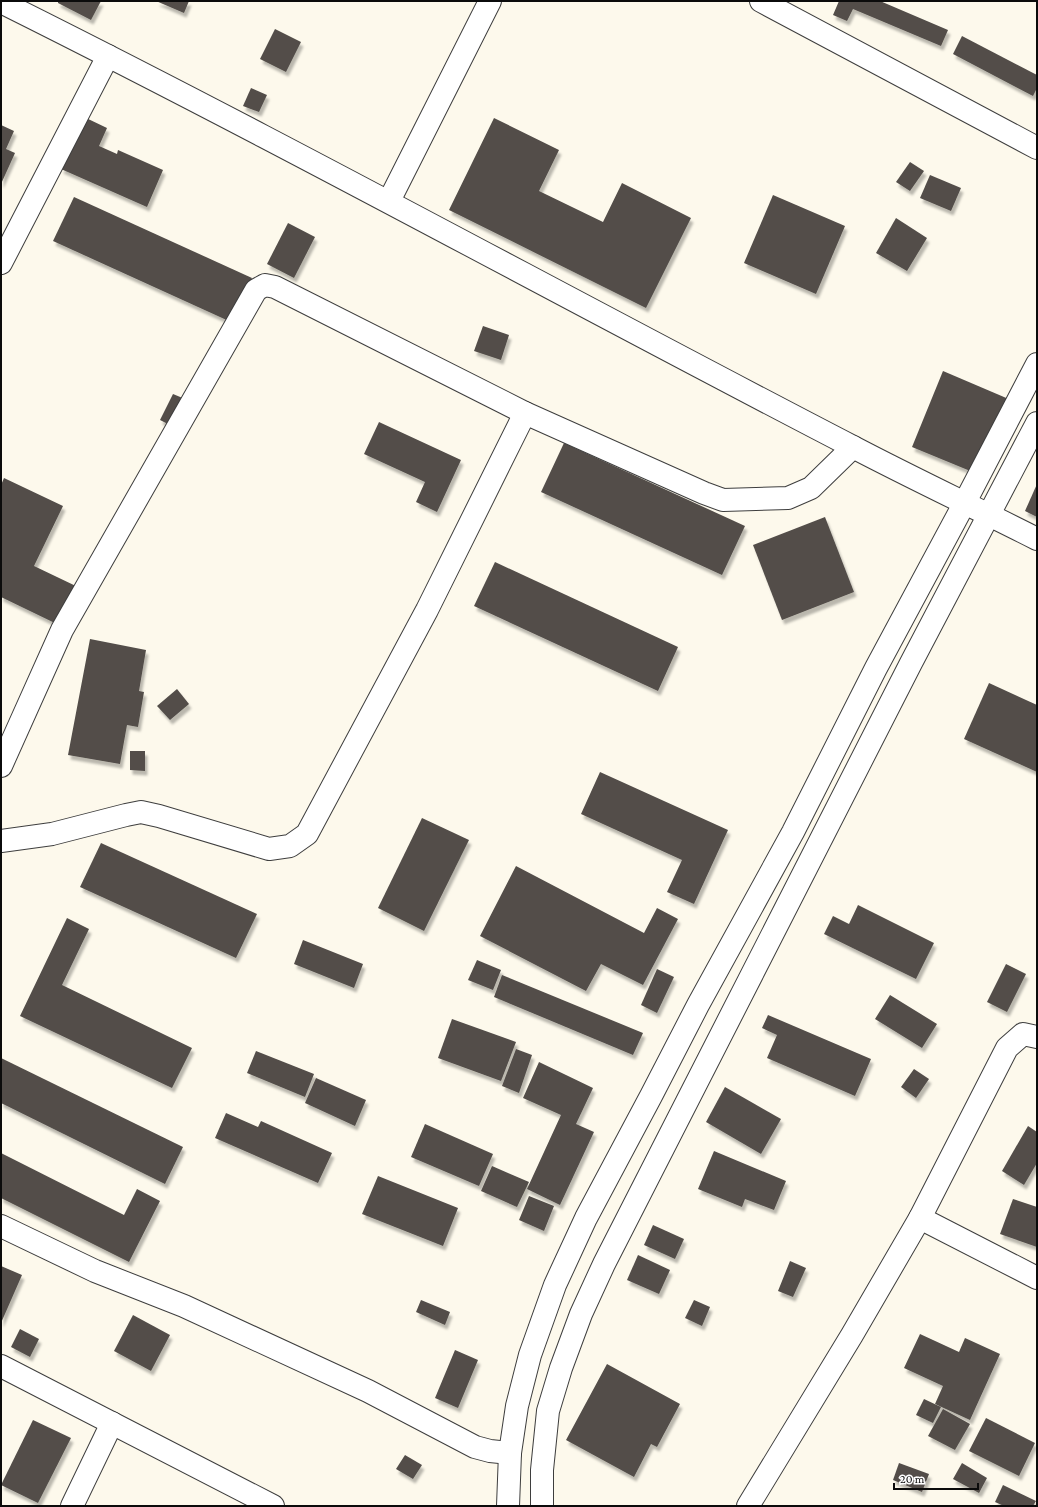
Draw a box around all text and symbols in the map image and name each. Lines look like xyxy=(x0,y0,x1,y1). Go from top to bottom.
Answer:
scale bar xyxy=(894,1465,978,1491)
text: 20 m xyxy=(900,1472,925,1486)

